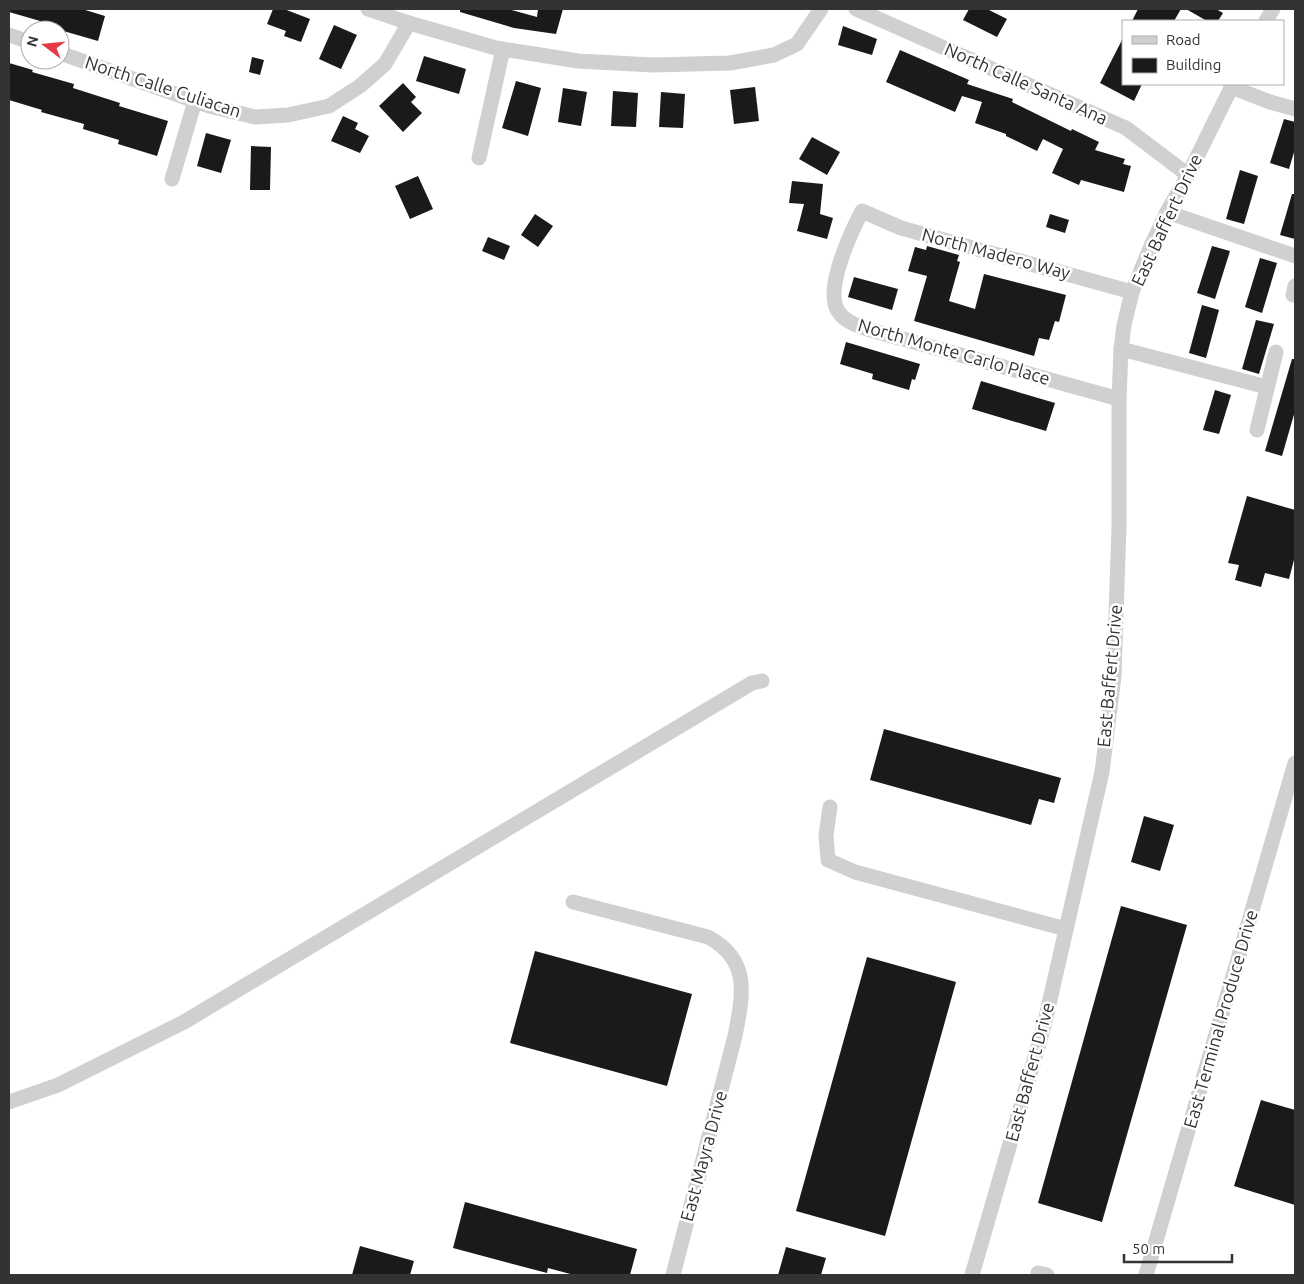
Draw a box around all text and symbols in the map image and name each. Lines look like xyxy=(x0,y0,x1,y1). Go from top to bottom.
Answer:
north arrow xyxy=(20,20,70,70)
legend xyxy=(1122,20,1284,85)
text: Road xyxy=(1166,31,1201,48)
text: N xyxy=(23,34,42,49)
street label: North Calle Santa Ana xyxy=(942,38,1111,128)
street label: North Calle Culiacan xyxy=(83,51,244,121)
text: Building xyxy=(1166,56,1221,73)
street label: East Baffert Drive xyxy=(1127,150,1205,289)
street label: North Madero Way xyxy=(920,224,1073,283)
street label: North Monte Carlo Place xyxy=(856,314,1053,388)
street label: East Baffert Drive xyxy=(1093,604,1125,748)
street label: East Terminal Produce Drive xyxy=(1179,907,1261,1130)
street label: East Baffert Drive xyxy=(1001,1000,1057,1144)
street label: East Mayra Drive xyxy=(676,1088,730,1223)
scale bar xyxy=(1124,1232,1232,1264)
text: 50 m xyxy=(1132,1240,1165,1257)

